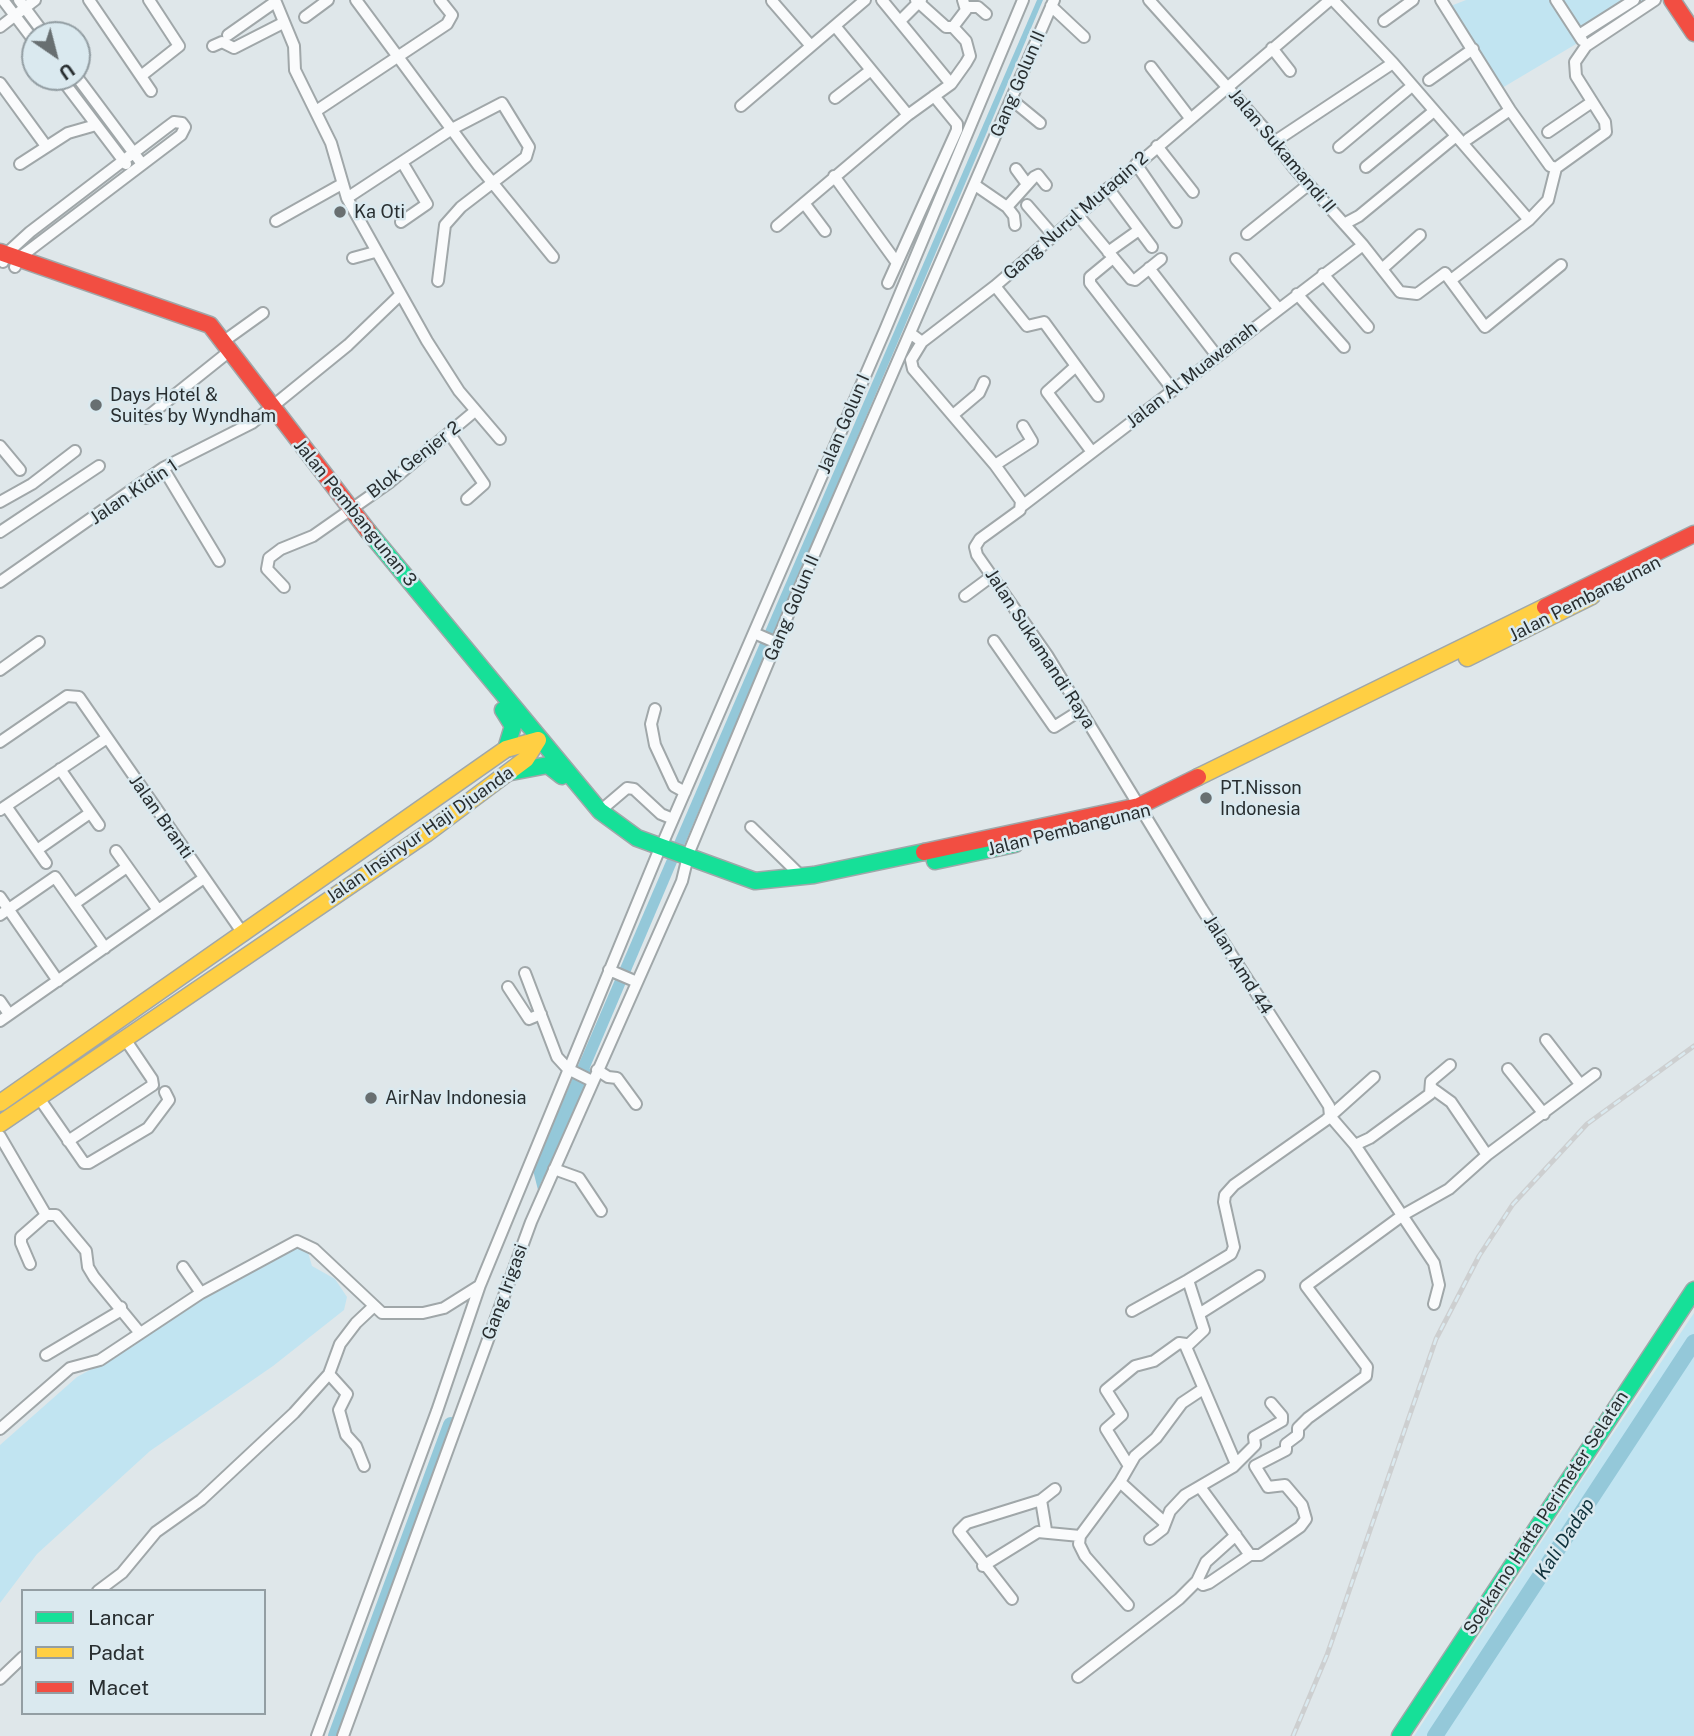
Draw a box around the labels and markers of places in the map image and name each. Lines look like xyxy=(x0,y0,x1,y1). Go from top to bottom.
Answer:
place label: Ka Oti xyxy=(354,201,405,223)
marker: Ka Oti xyxy=(332,204,348,220)
place label: Days Hotel & Suites by Wyndham xyxy=(110,384,276,426)
marker: Days Hotel & Suites by Wyndham xyxy=(88,397,104,413)
place label: PT.Nisson Indonesia xyxy=(1220,777,1302,820)
marker: PT.Nisson Indonesia xyxy=(1198,790,1214,806)
place label: AirNav Indonesia xyxy=(385,1087,526,1109)
marker: AirNav Indonesia xyxy=(363,1090,379,1106)

